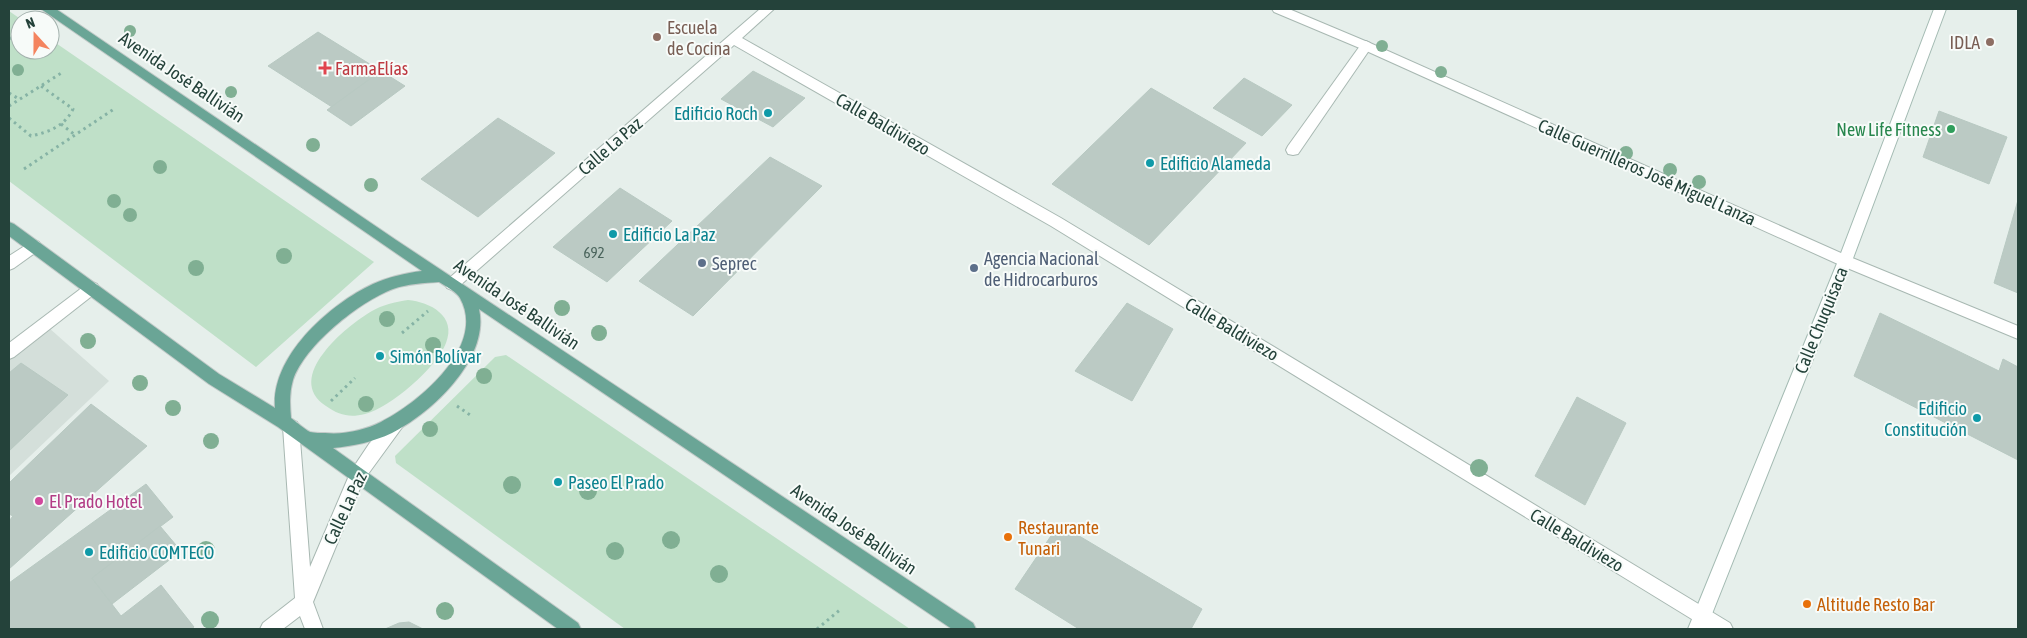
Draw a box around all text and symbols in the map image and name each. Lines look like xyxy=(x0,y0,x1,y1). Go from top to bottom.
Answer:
north arrow xyxy=(10,10,60,60)
text: N xyxy=(24,14,37,32)
place label: Escuela de Cocina xyxy=(667,17,731,59)
street label: Avenida José Ballivián xyxy=(115,27,249,127)
marker: Escuela de Cocina xyxy=(651,31,663,43)
place label: IDLA xyxy=(1950,32,1980,53)
marker: IDLA xyxy=(1984,36,1996,48)
place label: FarmaElías xyxy=(335,58,408,79)
marker: FarmaElías xyxy=(319,62,331,74)
street label: Calle Baldiviezo xyxy=(832,89,934,159)
place label: Edificio Roch xyxy=(674,103,758,124)
marker: Edificio Roch xyxy=(762,107,774,119)
street label: Calle La Paz xyxy=(574,112,647,179)
street label: Calle Guerrilleros José Miguel Lanza xyxy=(1535,114,1759,230)
place label: New Life Fitness xyxy=(1836,119,1941,140)
marker: New Life Fitness xyxy=(1945,123,1957,135)
place label: Edificio Alameda xyxy=(1160,153,1271,174)
marker: Edificio Alameda xyxy=(1144,157,1156,169)
place label: Edificio La Paz xyxy=(623,224,716,245)
marker: Edificio La Paz xyxy=(607,228,619,240)
house number: 692 xyxy=(583,244,605,261)
place label: Agencia Nacional de Hidrocarburos xyxy=(984,248,1099,290)
place label: Seprec xyxy=(712,253,757,274)
street label: Avenida José Ballivián xyxy=(450,254,584,354)
marker: Seprec xyxy=(696,257,708,269)
marker: Agencia Nacional de Hidrocarburos xyxy=(968,262,980,274)
street label: Calle Chuquisaca xyxy=(1790,264,1852,376)
street label: Calle Baldiviezo xyxy=(1182,293,1282,365)
place label: Simón Bolívar xyxy=(390,346,482,367)
marker: Simón Bolívar xyxy=(374,350,386,362)
place label: Edificio Constitución xyxy=(1884,398,1967,440)
marker: Edificio Constitución xyxy=(1971,412,1983,424)
street label: Calle La Paz xyxy=(319,468,371,548)
place label: Paseo El Prado xyxy=(568,472,664,493)
marker: Paseo El Prado xyxy=(552,476,564,488)
street label: Avenida José Ballivián xyxy=(787,479,921,579)
place label: El Prado Hotel xyxy=(49,491,143,512)
marker: El Prado Hotel xyxy=(33,495,45,507)
street label: Calle Baldiviezo xyxy=(1527,504,1627,576)
place label: Restaurante Tunari xyxy=(1018,517,1099,559)
marker: Restaurante Tunari xyxy=(1002,531,1014,543)
place label: Edificio COMTECO xyxy=(99,542,214,563)
marker: Edificio COMTECO xyxy=(83,546,95,558)
place label: Altitude Resto Bar xyxy=(1817,594,1935,615)
marker: Altitude Resto Bar xyxy=(1801,598,1813,610)

